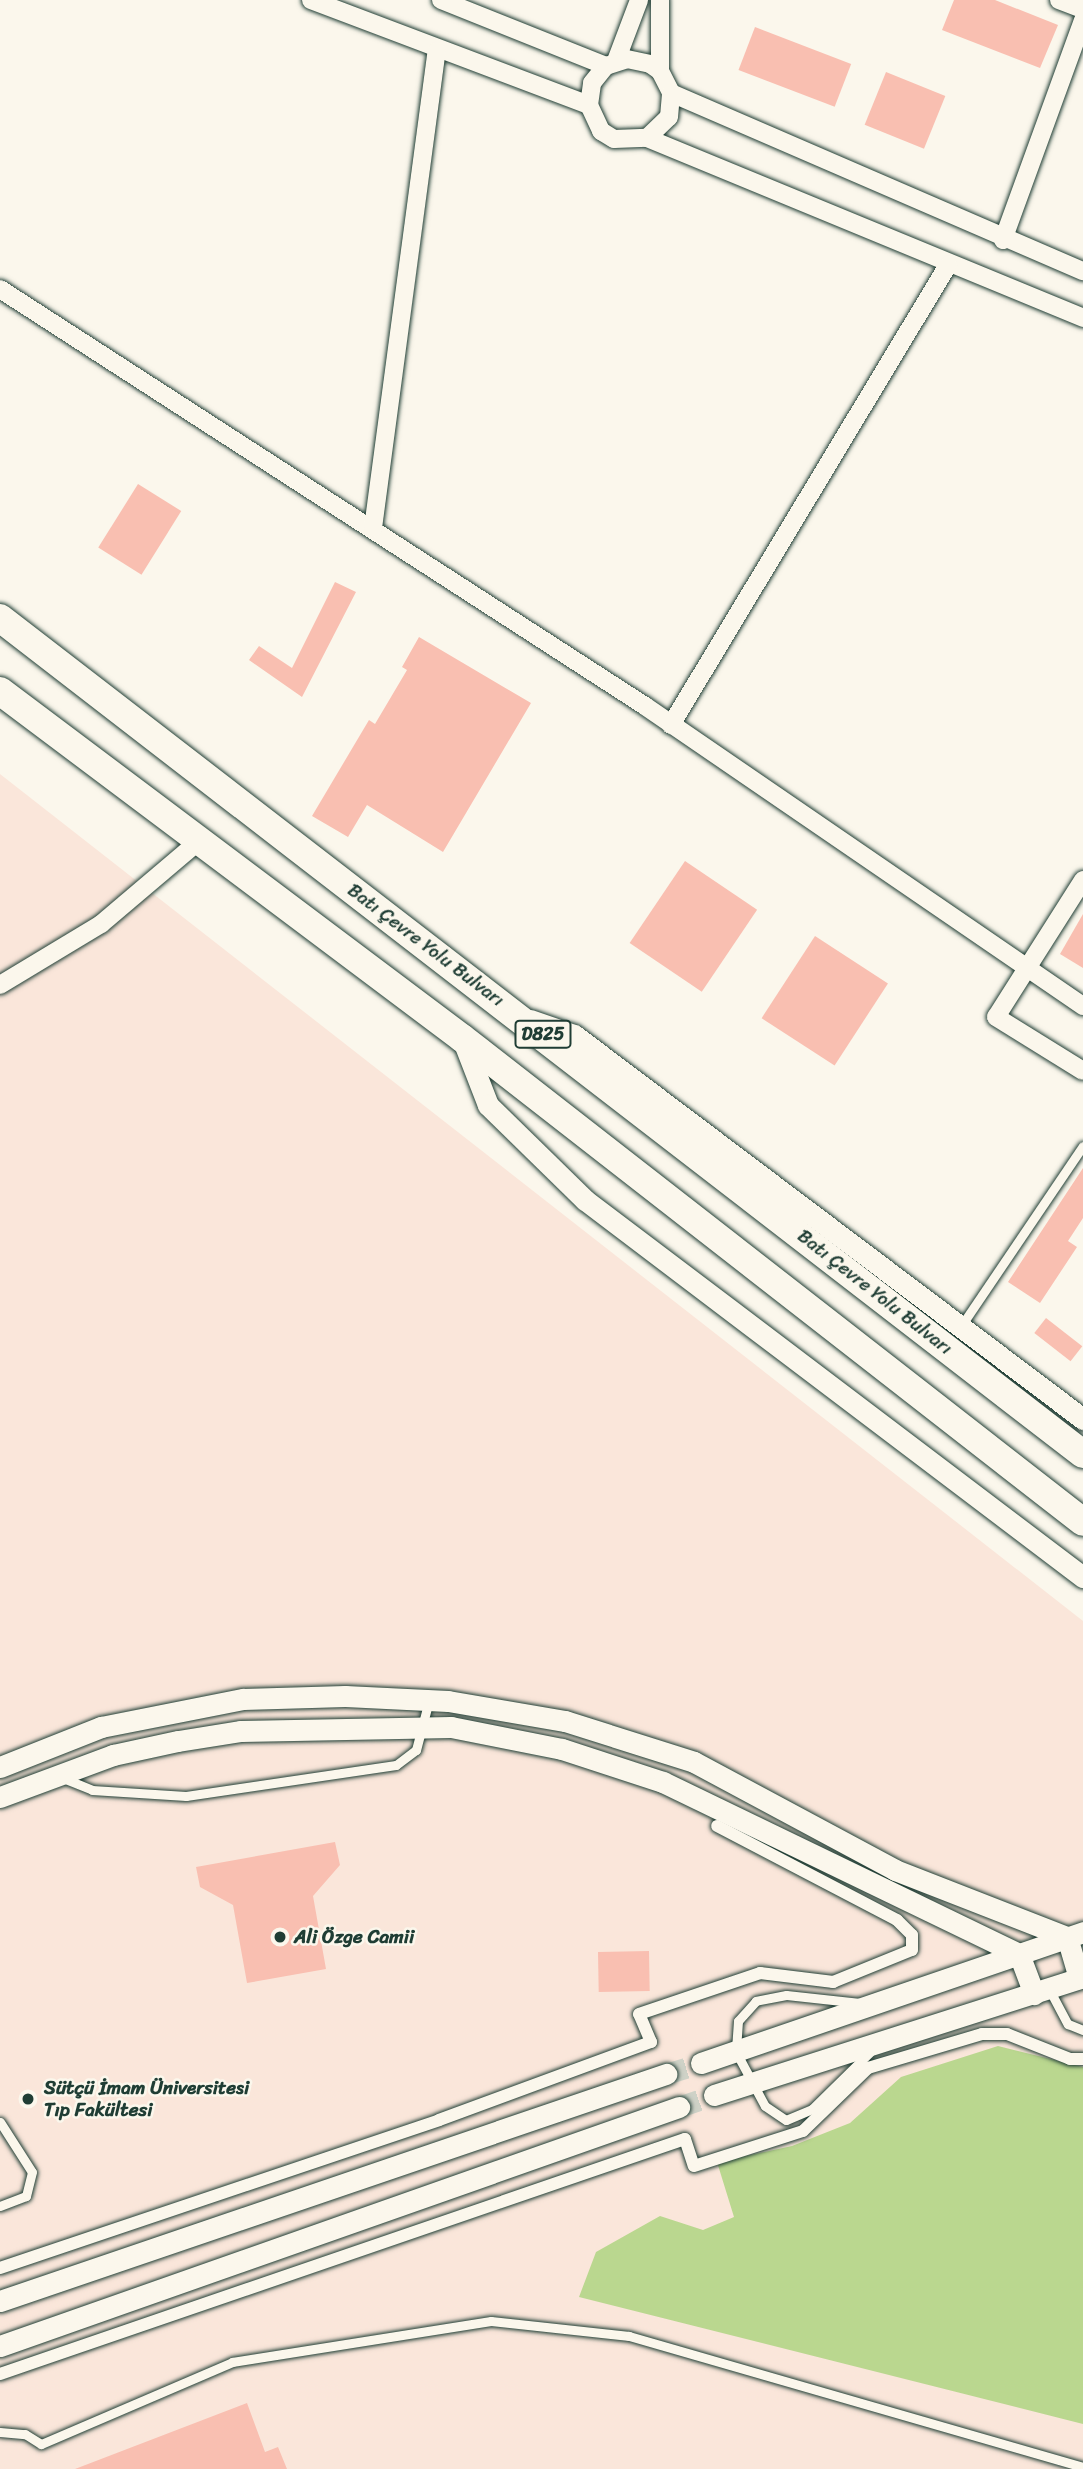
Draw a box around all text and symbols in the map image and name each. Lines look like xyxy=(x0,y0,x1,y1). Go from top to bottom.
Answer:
street label: Batı Çevre Yolu Bulvarı xyxy=(343,879,509,1011)
road number: D825 xyxy=(513,1020,573,1049)
street label: Batı Çevre Yolu Bulvarı xyxy=(793,1224,957,1360)
place label: Ali Özge Camii xyxy=(294,1926,414,1948)
marker: Ali Özge Camii xyxy=(272,1929,288,1945)
place label: Sütçü İmam Üniversitesi Tıp Fakültesi xyxy=(44,2077,250,2121)
marker: Sütçü İmam Üniversitesi Tıp Fakültesi xyxy=(18,2089,38,2109)

